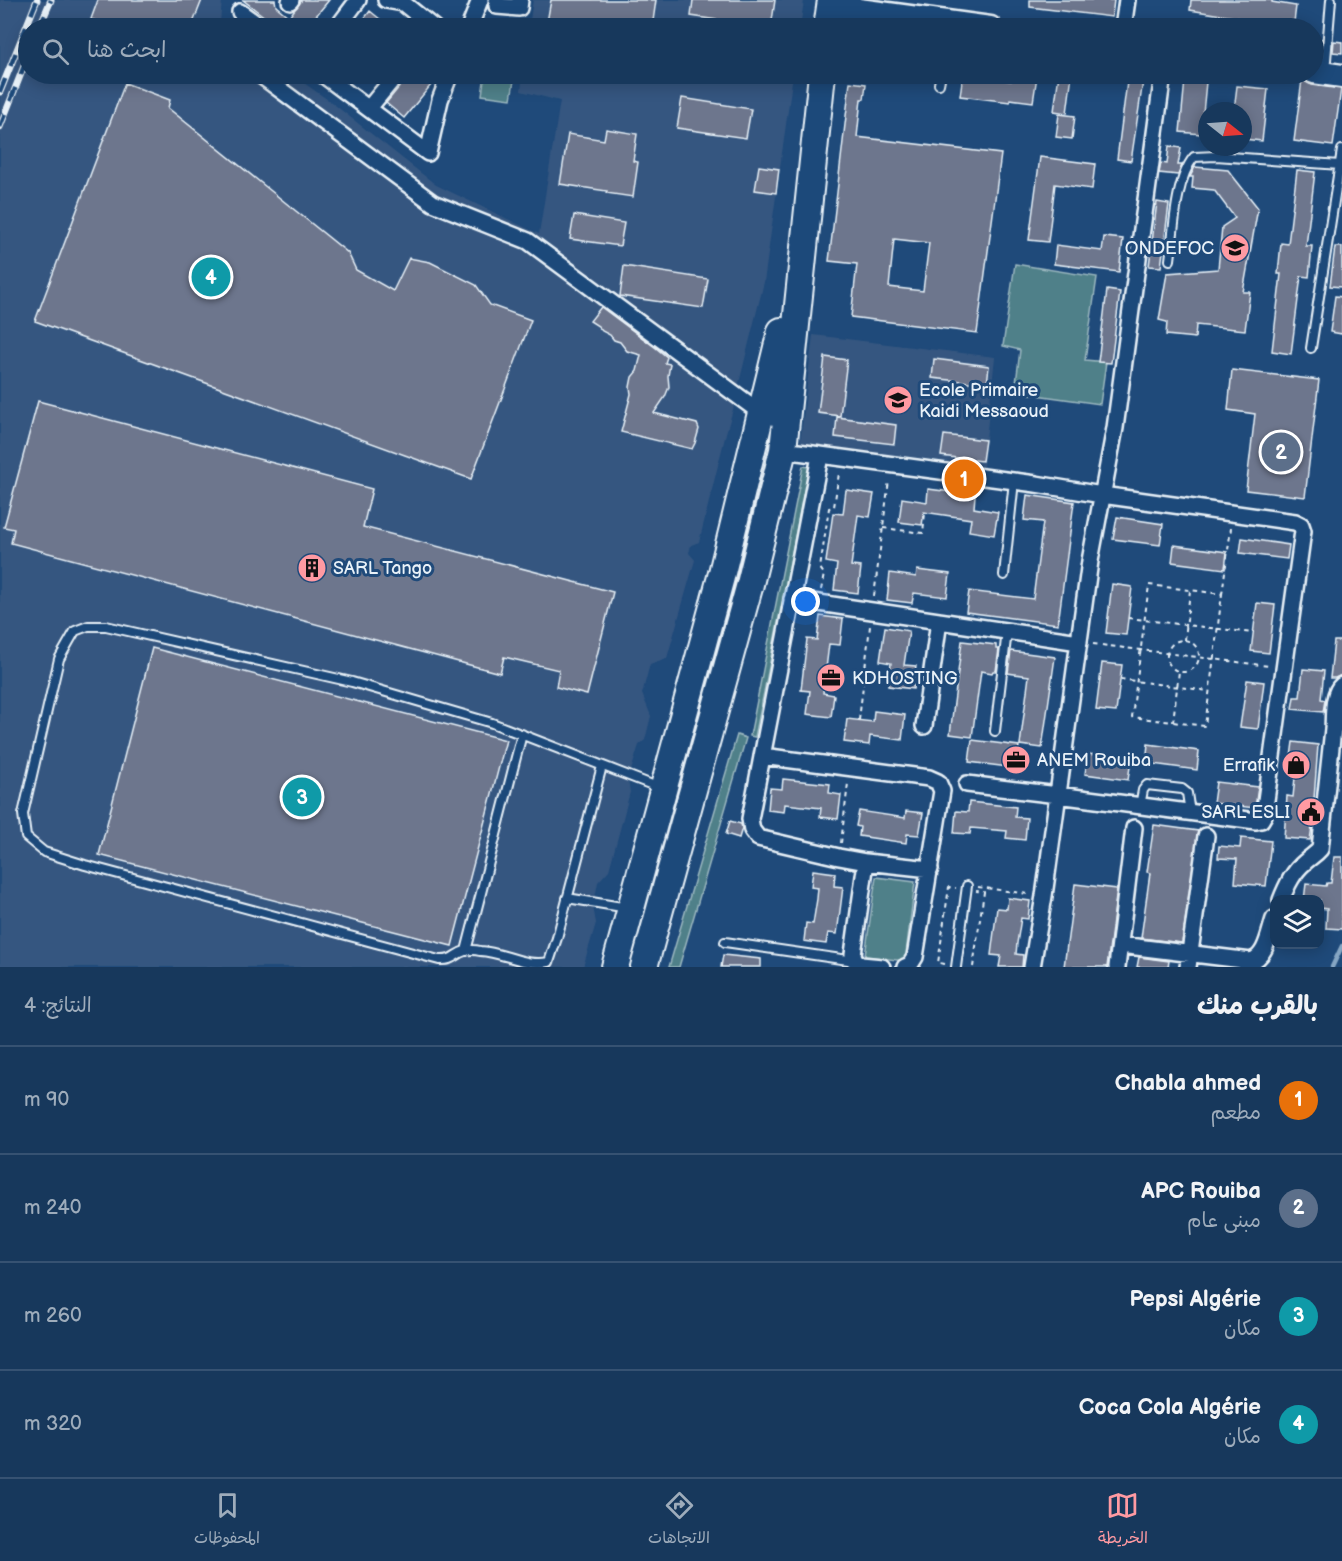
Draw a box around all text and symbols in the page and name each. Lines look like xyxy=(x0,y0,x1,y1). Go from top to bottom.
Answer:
search box xyxy=(18,18,1324,84)
icon: search xyxy=(39,35,72,68)
text: ابحث هنا xyxy=(87,37,167,64)
north arrow xyxy=(1198,102,1252,156)
school or university icon: ONDEFOC xyxy=(1219,232,1251,264)
place label: ONDEFOC xyxy=(1125,238,1214,259)
pin: 4 xyxy=(192,254,230,300)
place label: Ecole Primaire Kaidi Messaoud xyxy=(919,380,1049,422)
school or university icon: Ecole Primaire Kaidi Messaoud xyxy=(882,384,914,416)
pin: 2 xyxy=(1262,430,1300,474)
pin: 1 xyxy=(944,456,984,502)
building icon: SARL Tango xyxy=(296,552,328,584)
place label: SARL Tango xyxy=(333,558,432,579)
your location xyxy=(791,587,820,616)
office icon: KDHOSTING xyxy=(815,662,847,694)
place label: KDHOSTING xyxy=(852,668,958,689)
office icon: ANEM Rouiba xyxy=(1000,744,1032,776)
shop icon: Errafik xyxy=(1280,749,1312,781)
place label: ANEM Rouiba xyxy=(1037,750,1151,771)
place label: Errafik xyxy=(1223,755,1275,776)
pin: 3 xyxy=(282,774,322,820)
public building icon: SARL ESLI xyxy=(1295,796,1327,828)
place label: SARL ESLI xyxy=(1201,802,1290,823)
map controls xyxy=(1270,895,1324,949)
button: layers xyxy=(1270,895,1324,949)
text: بالقرب منك xyxy=(1197,991,1318,1022)
text: النتائج: 4 xyxy=(24,994,92,1018)
text: Chabla ahmed xyxy=(1115,1070,1261,1097)
text: 90 m xyxy=(24,1088,69,1112)
text: 1 xyxy=(1294,1088,1303,1112)
text: مطعم xyxy=(1210,1101,1261,1125)
text: APC Rouiba xyxy=(1141,1178,1261,1205)
text: 240 m xyxy=(24,1196,81,1220)
text: 2 xyxy=(1293,1196,1305,1220)
text: مبنى عام xyxy=(1187,1209,1261,1233)
text: Pepsi Algérie xyxy=(1129,1286,1261,1313)
text: 260 m xyxy=(24,1304,82,1328)
text: 3 xyxy=(1293,1304,1304,1328)
text: مكان xyxy=(1224,1317,1261,1341)
text: Coca Cola Algérie xyxy=(1079,1394,1261,1421)
text: 320 m xyxy=(24,1412,82,1436)
text: 4 xyxy=(1293,1412,1304,1436)
text: مكان xyxy=(1224,1425,1261,1449)
tab: المحفوظات xyxy=(194,1489,260,1552)
tab: الاتجاهات xyxy=(648,1489,710,1552)
tab: الخريطة xyxy=(1098,1489,1148,1552)

